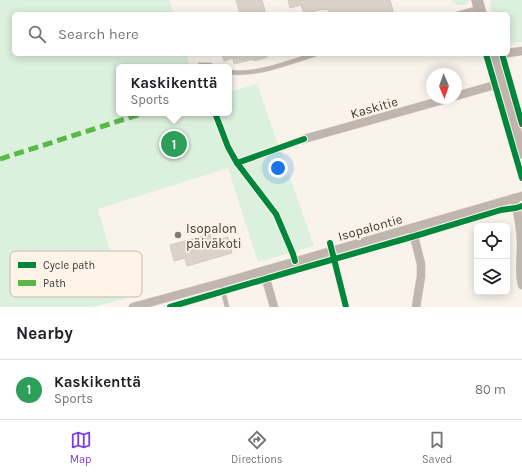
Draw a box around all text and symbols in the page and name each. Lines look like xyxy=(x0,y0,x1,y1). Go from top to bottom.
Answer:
search box xyxy=(12,12,510,56)
icon: search xyxy=(26,23,48,45)
text: Search here xyxy=(58,25,139,43)
popup xyxy=(116,64,232,116)
north arrow xyxy=(426,68,462,104)
text: Kaskikenttä xyxy=(130,74,218,92)
text: Sports xyxy=(130,92,169,107)
street label: Kaskitie xyxy=(349,93,400,121)
pin: 1 xyxy=(161,129,187,159)
your location xyxy=(268,158,288,178)
street label: Isopalontie xyxy=(336,211,404,244)
place label: Isopalon päiväkoti xyxy=(186,221,242,251)
map controls xyxy=(474,223,510,295)
button: locate xyxy=(474,223,510,259)
marker: Isopalon päiväkoti xyxy=(173,230,183,240)
legend xyxy=(10,251,142,297)
text: Cycle path xyxy=(43,259,95,272)
button: layers xyxy=(474,259,510,295)
text: Path xyxy=(43,277,66,290)
text: Nearby xyxy=(16,323,73,343)
text: Kaskikenttä xyxy=(54,373,141,391)
text: 1 xyxy=(27,382,31,397)
text: 80 m xyxy=(475,382,506,397)
text: Sports xyxy=(54,391,93,406)
tab: Map xyxy=(70,429,92,466)
tab: Directions xyxy=(231,429,283,466)
tab: Saved xyxy=(422,429,452,466)

